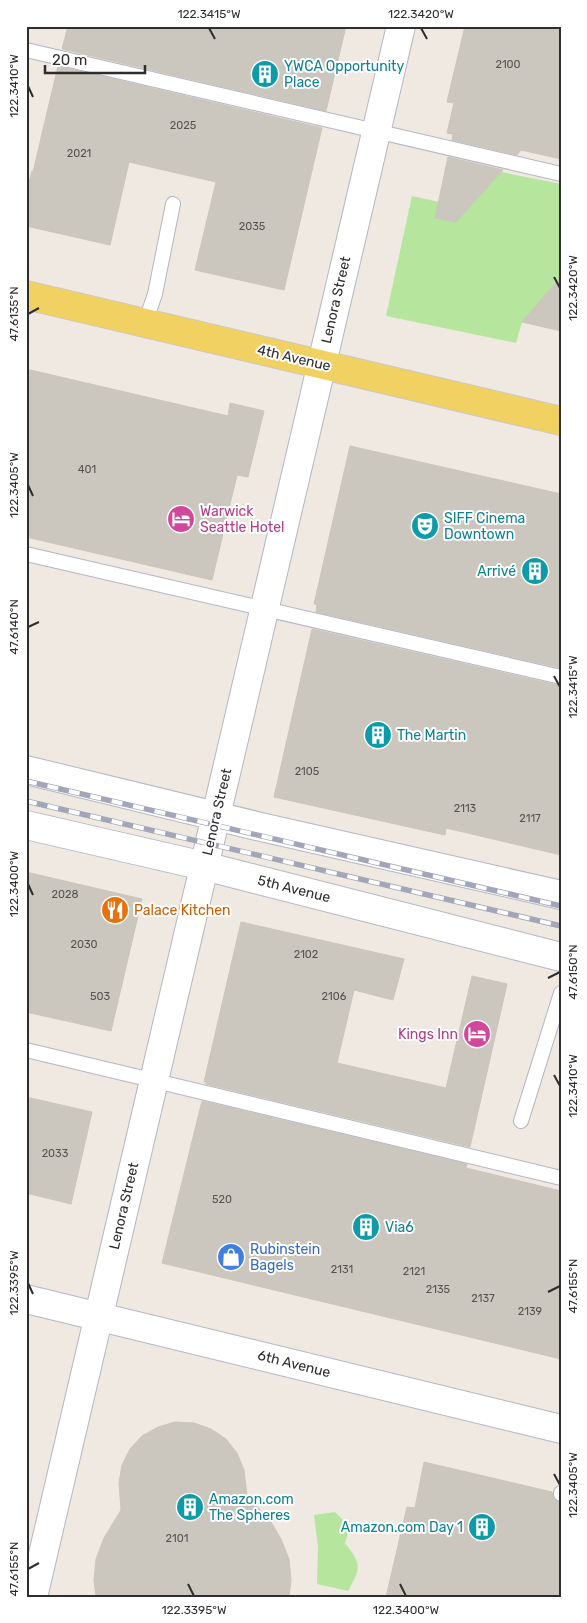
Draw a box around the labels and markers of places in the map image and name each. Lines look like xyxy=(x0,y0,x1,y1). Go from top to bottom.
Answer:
place label: YWCA Opportunity Place xyxy=(284,58,405,91)
building icon: YWCA Opportunity Place xyxy=(250,59,280,89)
place label: Warwick Seattle Hotel xyxy=(200,503,285,536)
hotel icon: Warwick Seattle Hotel xyxy=(166,504,196,534)
place label: SIFF Cinema Downtown xyxy=(444,510,525,543)
theatre icon: SIFF Cinema Downtown xyxy=(410,511,440,541)
building icon: Arrivé xyxy=(520,556,550,586)
place label: Arrivé xyxy=(477,563,516,580)
building icon: The Martin xyxy=(363,720,393,750)
place label: The Martin xyxy=(397,727,466,744)
restaurant icon: Palace Kitchen xyxy=(100,895,130,925)
place label: Palace Kitchen xyxy=(134,902,231,919)
hotel icon: Kings Inn xyxy=(462,1019,492,1049)
place label: Kings Inn xyxy=(398,1026,458,1043)
building icon: Via6 xyxy=(351,1212,381,1242)
place label: Via6 xyxy=(385,1219,414,1236)
place label: Rubinstein Bagels xyxy=(250,1241,320,1274)
shop icon: Rubinstein Bagels xyxy=(216,1242,246,1272)
place label: Amazon.com The Spheres xyxy=(209,1491,294,1524)
building icon: Amazon.com The Spheres xyxy=(175,1492,205,1522)
building icon: Amazon.com Day 1 xyxy=(467,1512,497,1542)
place label: Amazon.com Day 1 xyxy=(341,1519,463,1536)

